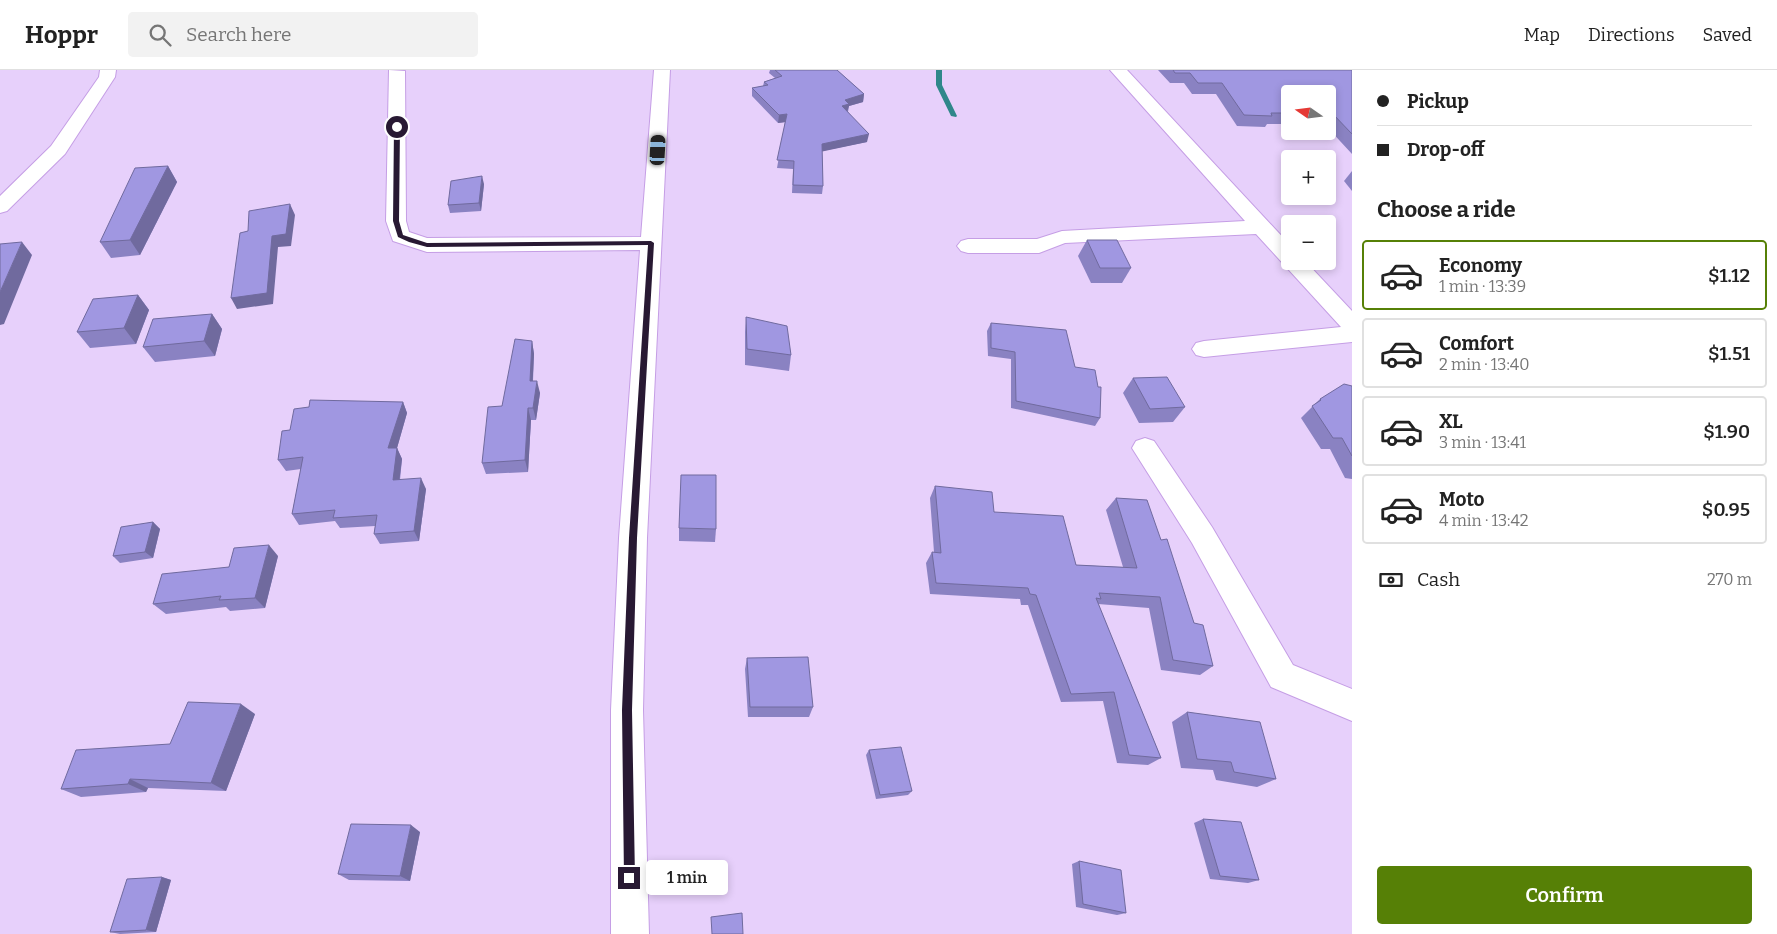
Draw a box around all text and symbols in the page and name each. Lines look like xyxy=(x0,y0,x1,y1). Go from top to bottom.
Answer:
search box xyxy=(128,12,478,57)
text: Hoppr xyxy=(25,21,98,49)
icon: search xyxy=(146,21,174,49)
text: Search here xyxy=(186,23,291,46)
text: Map xyxy=(1524,24,1560,46)
text: Directions xyxy=(1588,24,1675,46)
text: Saved xyxy=(1703,24,1752,46)
north arrow xyxy=(1281,85,1336,140)
map controls xyxy=(1281,85,1336,270)
text: Pickup xyxy=(1407,90,1469,113)
route start xyxy=(386,116,408,138)
car xyxy=(649,135,666,165)
text: Drop-off xyxy=(1407,138,1485,161)
button: + xyxy=(1281,150,1336,205)
text: Choose a ride xyxy=(1377,196,1516,223)
button: − xyxy=(1281,215,1336,270)
icon: car xyxy=(1379,253,1424,298)
text: Economy xyxy=(1439,254,1522,277)
text: $1.12 xyxy=(1708,264,1750,287)
text: 1 min · 13:39 xyxy=(1439,277,1526,296)
icon: car xyxy=(1379,331,1424,376)
text: Comfort xyxy=(1439,332,1514,355)
text: $1.51 xyxy=(1708,342,1750,365)
text: 2 min · 13:40 xyxy=(1439,355,1529,374)
icon: car xyxy=(1379,409,1424,454)
text: XL xyxy=(1439,410,1463,433)
text: $1.90 xyxy=(1703,420,1750,443)
text: 3 min · 13:41 xyxy=(1439,433,1526,452)
icon: car xyxy=(1379,487,1424,532)
text: Moto xyxy=(1439,488,1485,511)
text: $0.95 xyxy=(1702,498,1750,521)
text: 4 min · 13:42 xyxy=(1439,511,1529,530)
icon: cash xyxy=(1377,566,1405,594)
text: Cash xyxy=(1417,568,1460,591)
text: 270 m xyxy=(1707,570,1752,589)
callout: 1 min xyxy=(646,860,729,896)
button: Confirm xyxy=(1377,866,1752,924)
route end xyxy=(618,867,640,889)
text: 1 min xyxy=(667,868,707,887)

